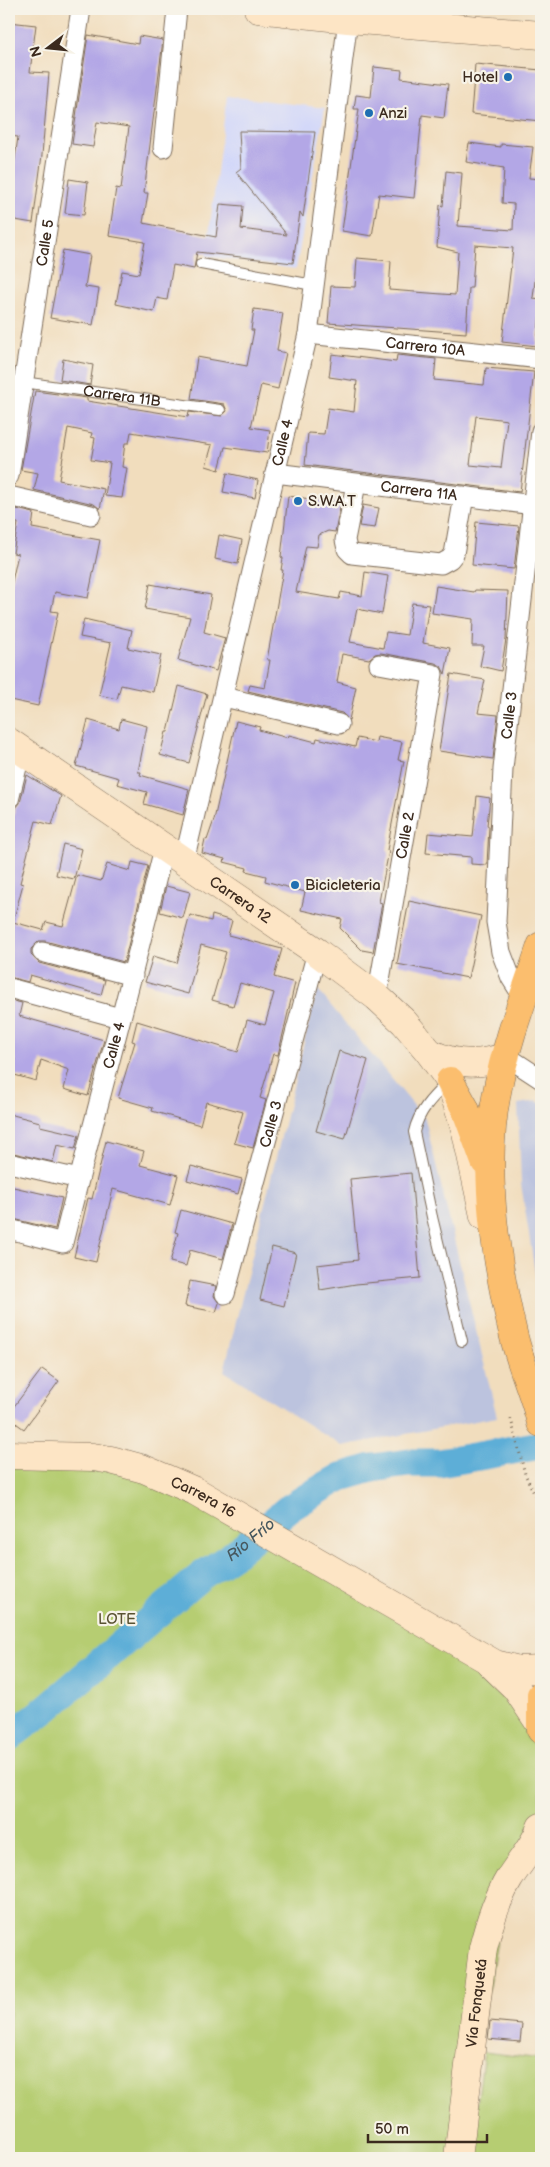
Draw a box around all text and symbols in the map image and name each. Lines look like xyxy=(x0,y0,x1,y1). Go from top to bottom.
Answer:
north arrow xyxy=(22,22,72,72)
text: N xyxy=(26,44,46,59)
place label: Hotel xyxy=(462,68,498,87)
marker: Hotel xyxy=(502,71,514,83)
place label: Anzi xyxy=(379,104,407,123)
marker: Anzi xyxy=(363,107,375,119)
street label: Calle 5 xyxy=(32,218,58,268)
street label: Carrera 10A xyxy=(384,333,467,360)
street label: Carrera 11B xyxy=(82,381,162,411)
street label: Calle 4 xyxy=(268,417,297,468)
street label: Carrera 11A xyxy=(379,477,459,505)
place label: S.W.A.T xyxy=(308,492,356,511)
marker: S.W.A.T xyxy=(292,495,304,507)
street label: Calle 3 xyxy=(497,690,521,740)
street label: Calle 2 xyxy=(392,810,418,860)
street label: Carrera 12 xyxy=(206,872,275,928)
place label: Bicicleteria xyxy=(305,876,381,895)
marker: Bicicleteria xyxy=(289,879,301,891)
street label: Calle 4 xyxy=(99,1020,129,1071)
street label: Calle 3 xyxy=(255,1098,286,1150)
street label: Carrera 16 xyxy=(168,1472,239,1522)
water label: Río Frío xyxy=(223,1514,279,1566)
park label: LOTE xyxy=(98,1610,136,1629)
street label: Vía Fonquetá xyxy=(462,1957,491,2049)
scale bar xyxy=(368,2112,486,2144)
text: 50 m xyxy=(375,2120,409,2139)

